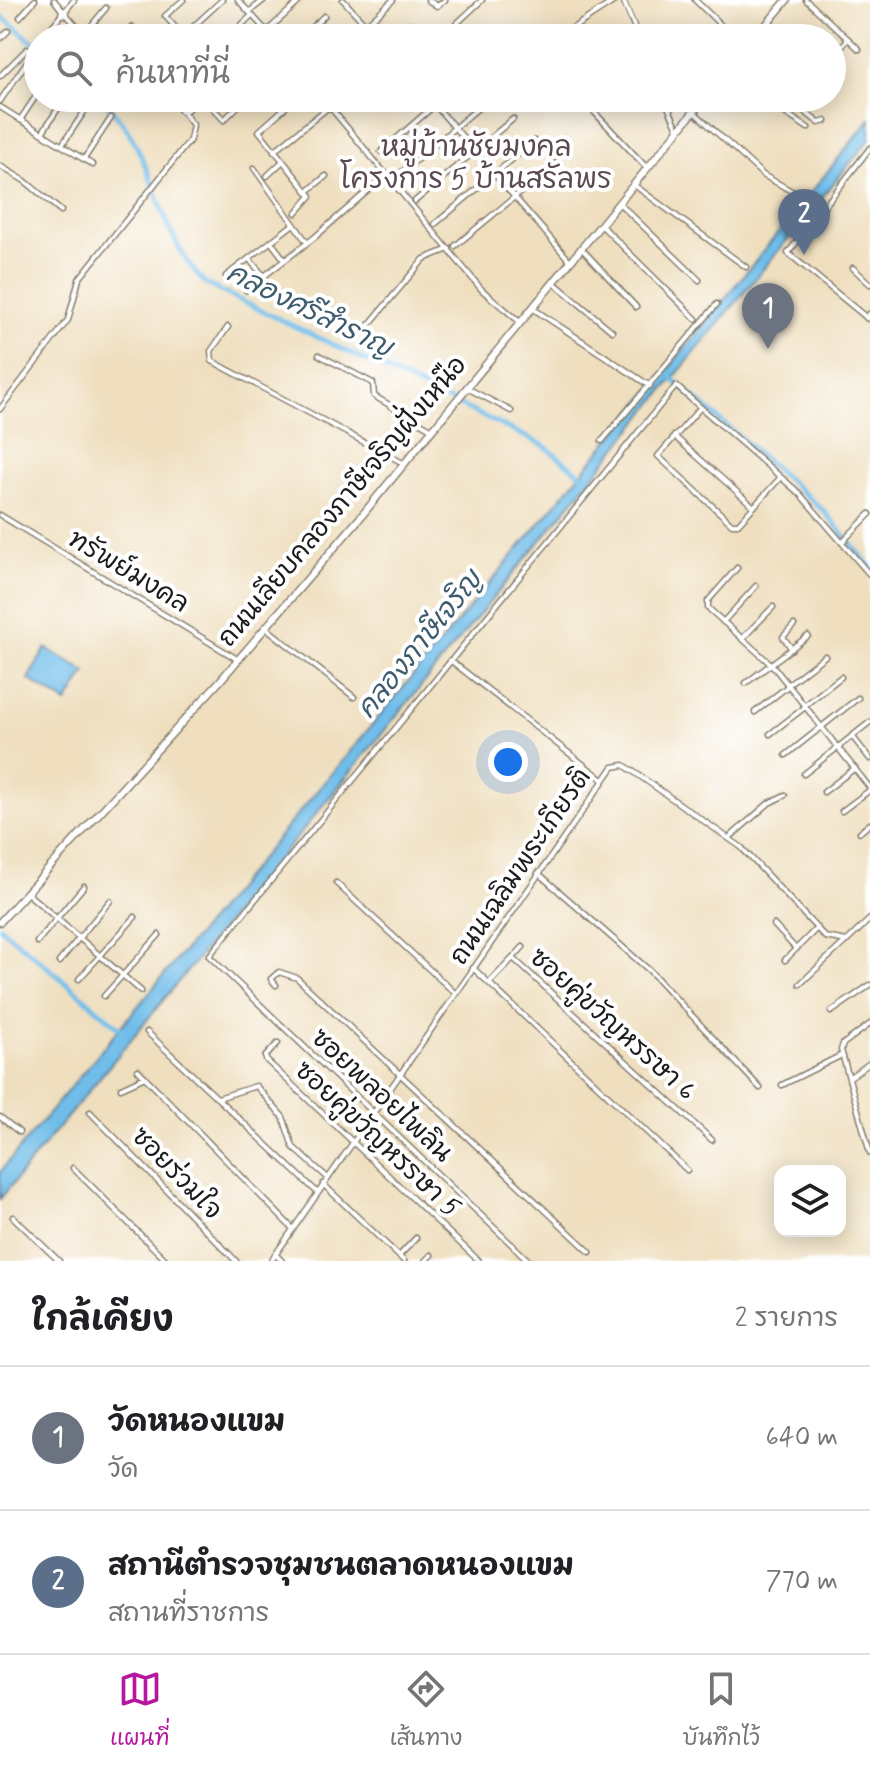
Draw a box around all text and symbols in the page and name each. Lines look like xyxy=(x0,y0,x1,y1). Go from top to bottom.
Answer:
search box xyxy=(24,24,846,112)
icon: search xyxy=(52,46,96,90)
text: ค้นหาที่นี่ xyxy=(116,55,230,94)
district label: หมู่บ้านชัยมงคล โครงการ 5 บ้านสรัลพร xyxy=(340,128,612,199)
pin: 2 xyxy=(778,189,830,255)
water label: คลองศรีสำราญ xyxy=(220,254,401,368)
pin: 1 xyxy=(742,283,794,349)
street label: ถนนเลียบคลองภาษีเจริญฝั่งเหนือ xyxy=(212,350,474,654)
street label: ทรัพย์มงคล xyxy=(61,522,195,621)
water label: คลองภาษีเจริญ xyxy=(350,565,490,725)
your location xyxy=(488,742,528,782)
street label: ถนนเฉลิมพระเกียรติ xyxy=(443,762,599,972)
street label: ซอยคู่ขวัญหรรษา 6 xyxy=(522,941,702,1109)
street label: ซอยพลอยไพลิน xyxy=(303,1021,460,1170)
street label: ซอยคู่ขวัญหรรษา 5 xyxy=(287,1054,467,1226)
street label: ซอยร่วมใจ xyxy=(123,1120,229,1228)
map controls xyxy=(774,1165,846,1237)
button: layers xyxy=(774,1165,846,1237)
text: ใกล้เคียง xyxy=(32,1298,174,1343)
text: 2 รายการ xyxy=(735,1302,838,1336)
text: วัดหนองแขม xyxy=(108,1403,285,1442)
text: 1 xyxy=(52,1421,64,1455)
text: 640 m xyxy=(766,1421,838,1455)
text: วัด xyxy=(108,1453,138,1487)
text: สถานีตำรวจชุมชนตลาดหนองแขม xyxy=(108,1547,574,1586)
text: 2 xyxy=(52,1565,64,1599)
text: 770 m xyxy=(766,1565,838,1599)
text: สถานที่ราชการ xyxy=(108,1597,269,1631)
tab: แผนที่ xyxy=(110,1667,169,1753)
tab: เส้นทาง xyxy=(390,1667,462,1753)
tab: บันทึกไว้ xyxy=(683,1667,760,1753)

